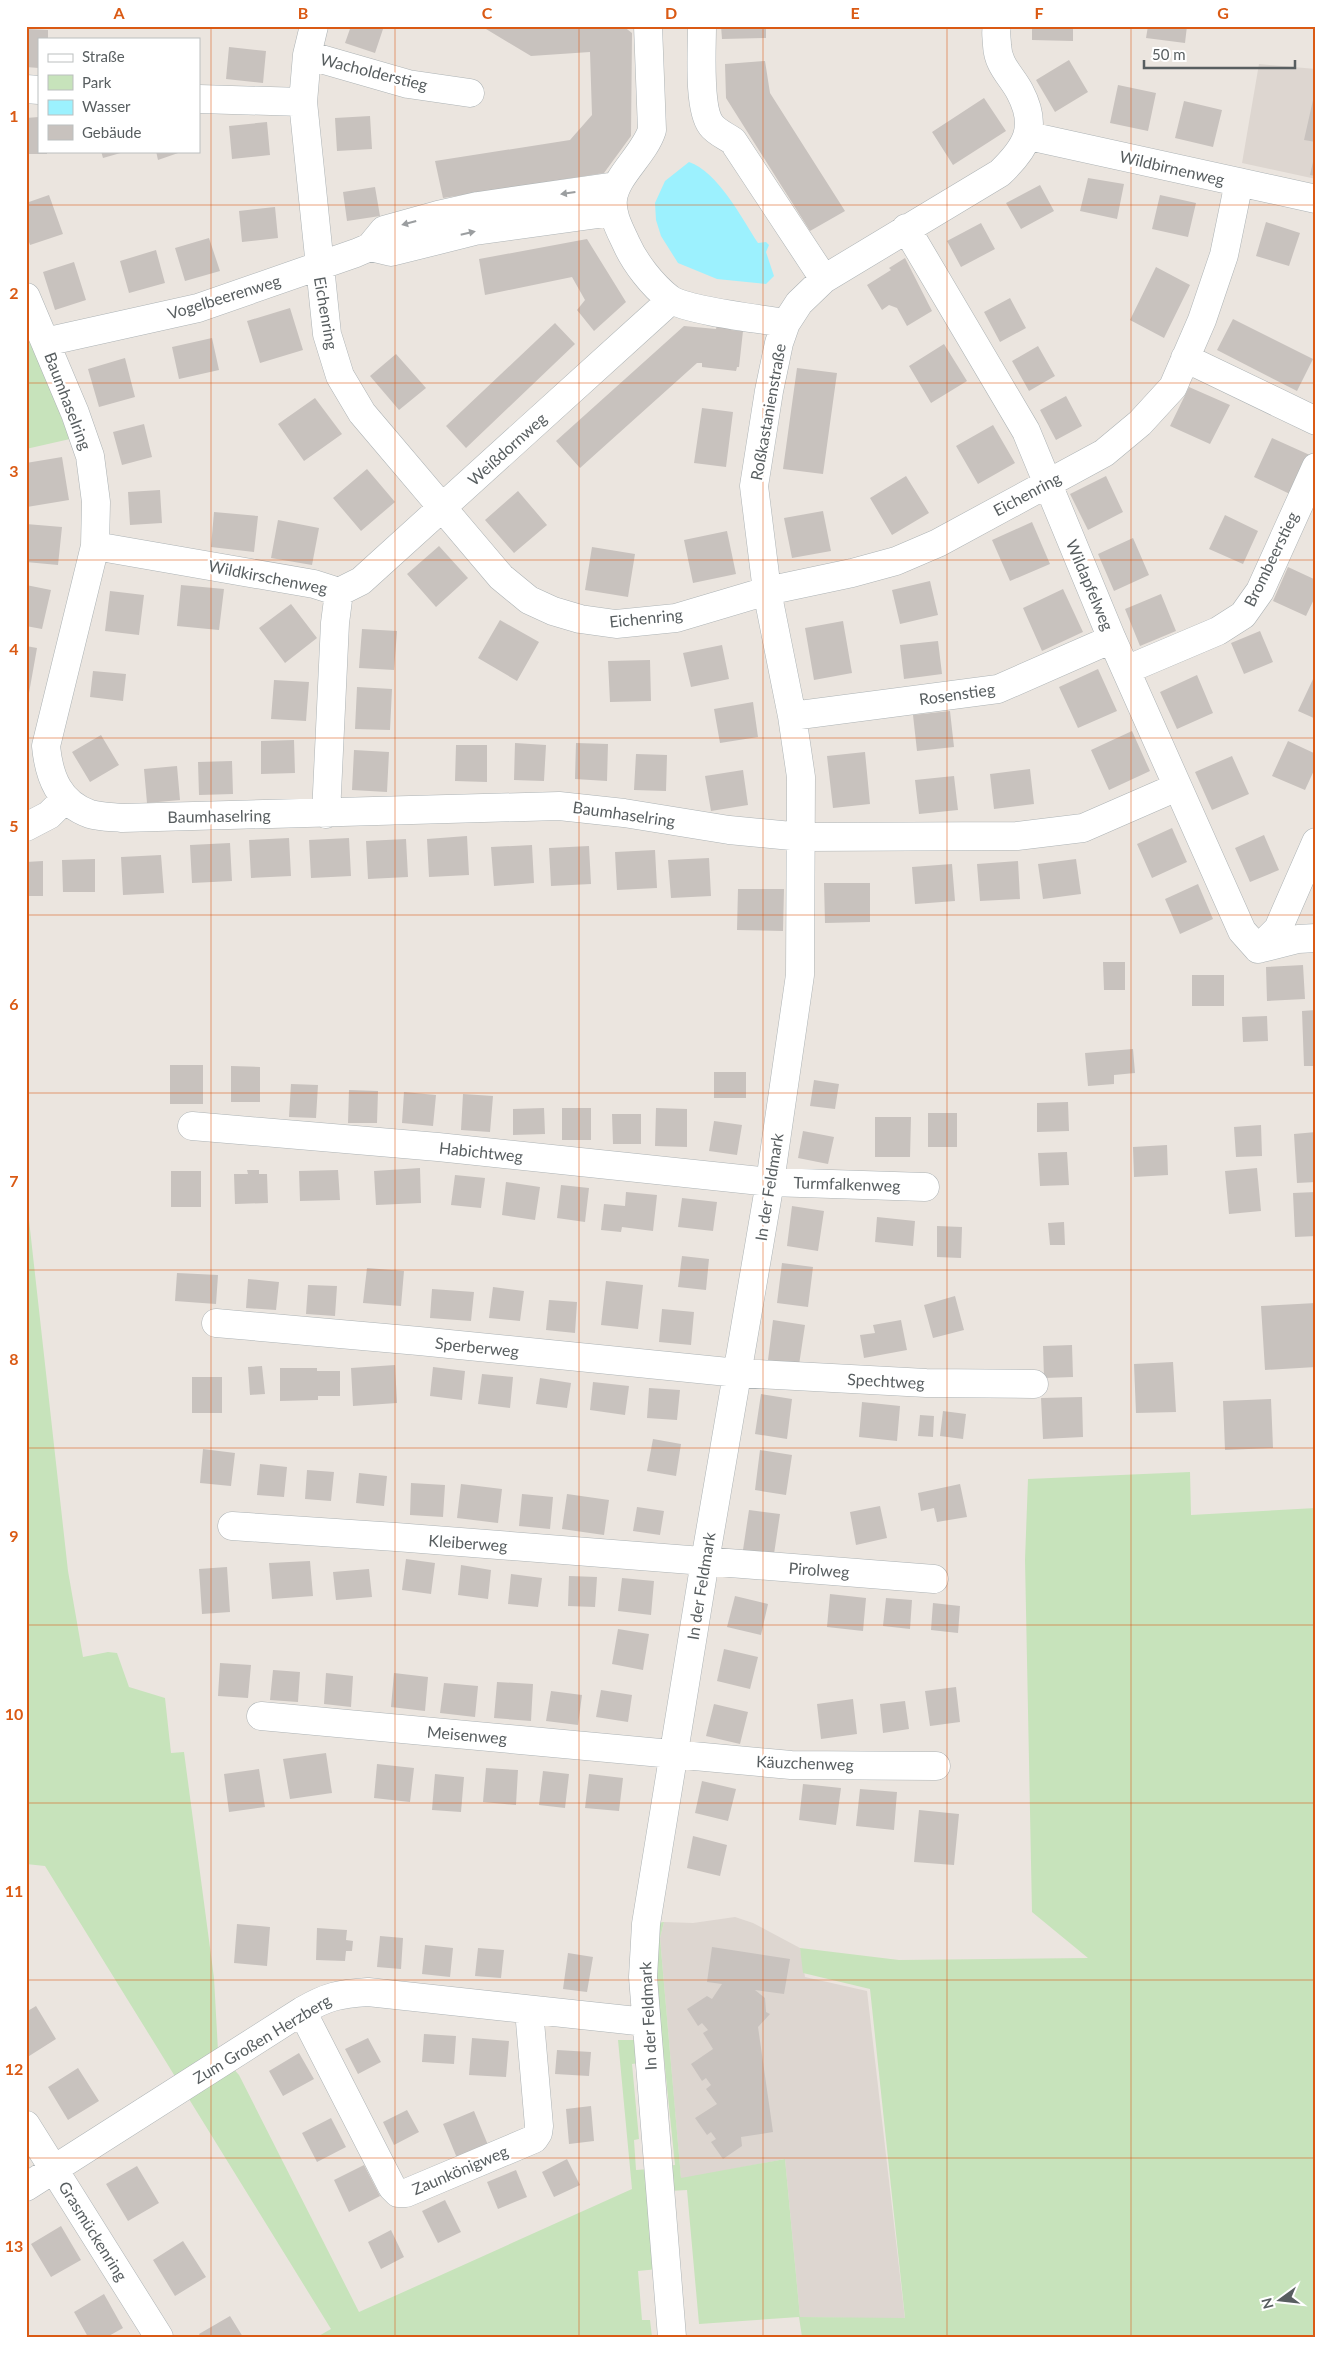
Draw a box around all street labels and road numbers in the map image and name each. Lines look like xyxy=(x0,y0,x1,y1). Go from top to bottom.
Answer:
street label: Wacholderstieg xyxy=(319,49,430,94)
street label: Wildbirnenweg xyxy=(1118,146,1226,189)
street label: Vogelbeerenweg xyxy=(165,270,283,323)
street label: Eichenring xyxy=(311,275,342,351)
street label: Roßkastanienstraße xyxy=(746,342,789,482)
street label: Baumhaselring xyxy=(41,349,96,452)
street label: Weißdornweg xyxy=(463,408,550,489)
street label: Eichenring xyxy=(990,468,1064,519)
street label: Brombeerstieg xyxy=(1239,508,1302,609)
street label: Wildapfelweg xyxy=(1063,537,1118,633)
street label: Wildkirschenweg xyxy=(207,556,329,597)
street label: Eichenring xyxy=(608,604,684,631)
street label: Rosenstieg xyxy=(918,679,996,708)
street label: Baumhaselring xyxy=(572,797,676,830)
street label: Baumhaselring xyxy=(167,805,271,826)
street label: In der Feldmark xyxy=(751,1131,787,1242)
street label: Habichtweg xyxy=(438,1138,524,1165)
street label: Turmfalkenweg xyxy=(793,1172,901,1195)
street label: Sperberweg xyxy=(434,1333,520,1360)
street label: Spechtweg xyxy=(847,1369,925,1392)
street label: Kleiberweg xyxy=(428,1530,508,1555)
street label: In der Feldmark xyxy=(683,1530,719,1641)
street label: Pirolweg xyxy=(788,1558,850,1581)
street label: Meisenweg xyxy=(426,1722,508,1747)
street label: Käuzchenweg xyxy=(756,1751,854,1774)
street label: In der Feldmark xyxy=(635,1960,660,2071)
street label: Zum Großen Herzberg xyxy=(189,1990,334,2087)
street label: Zaunkönigweg xyxy=(409,2141,511,2198)
street label: Grasmückenring xyxy=(55,2177,132,2284)

